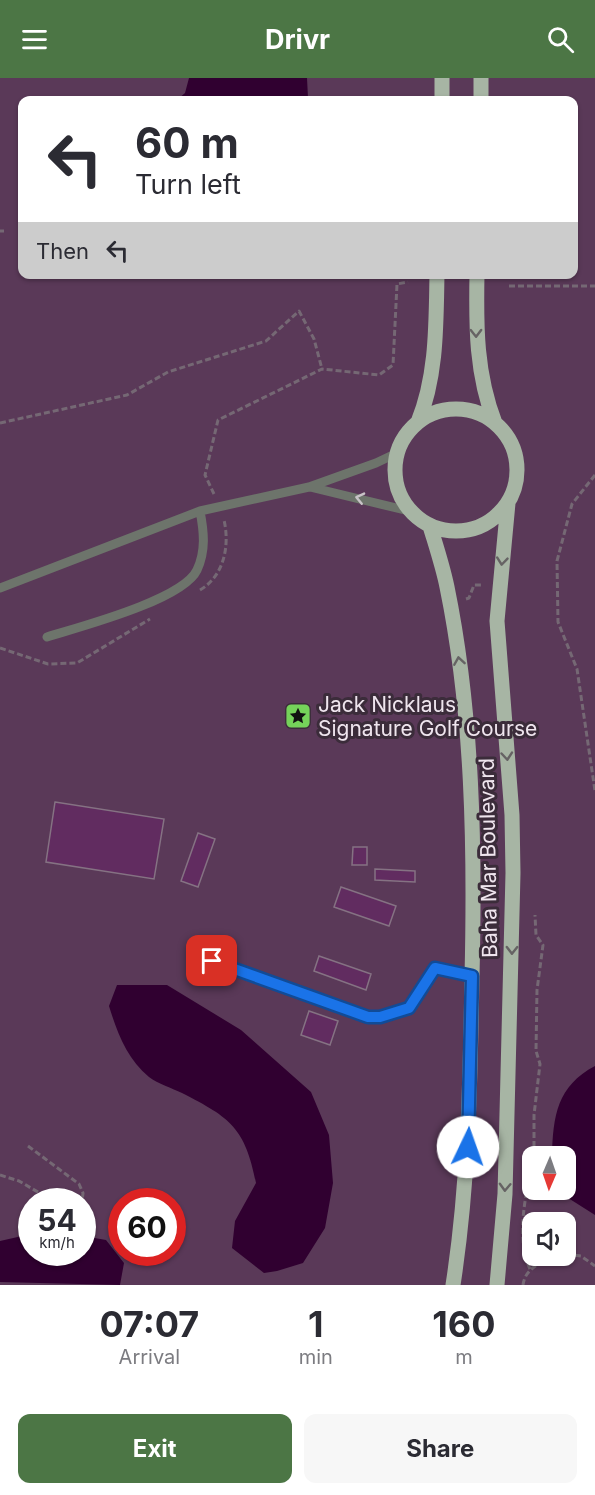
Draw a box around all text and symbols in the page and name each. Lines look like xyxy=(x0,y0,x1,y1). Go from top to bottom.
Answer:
icon: menu xyxy=(18,23,51,56)
text: Drivr xyxy=(265,23,330,56)
icon: search xyxy=(544,23,577,56)
text: 60 m xyxy=(135,117,239,168)
icon: left xyxy=(36,120,114,198)
text: Turn left xyxy=(135,168,241,201)
icon: left xyxy=(101,234,134,267)
text: Then xyxy=(36,238,89,264)
one-way arrow xyxy=(470,328,482,337)
one-way arrow xyxy=(355,492,365,505)
one-way arrow xyxy=(496,557,509,566)
one-way arrow xyxy=(453,657,465,666)
place label: Jack Nicklaus Signature Golf Course xyxy=(318,692,537,741)
place icon: Jack Nicklaus Signature Golf Course xyxy=(283,701,313,731)
one-way arrow xyxy=(500,751,513,760)
street label: Baha Mar Boulevard xyxy=(474,758,502,958)
pin xyxy=(186,935,237,986)
icon: arrive xyxy=(195,944,228,977)
one-way arrow xyxy=(506,946,518,955)
position arrow xyxy=(436,1115,500,1179)
north arrow xyxy=(522,1146,576,1200)
map controls xyxy=(522,1146,576,1266)
one-way arrow xyxy=(499,1183,511,1192)
speed limit sign: 60 xyxy=(108,1188,186,1266)
text: 54 xyxy=(37,1202,77,1238)
button: sound xyxy=(522,1212,576,1266)
text: km/h xyxy=(39,1233,75,1252)
text: 07:07 xyxy=(99,1302,199,1346)
text: 1 xyxy=(308,1302,324,1346)
text: 160 xyxy=(432,1302,496,1346)
text: Arrival xyxy=(119,1345,180,1369)
text: min xyxy=(299,1345,333,1369)
text: m xyxy=(455,1345,473,1369)
button: Exit xyxy=(18,1414,292,1483)
button: Share xyxy=(304,1414,577,1483)

